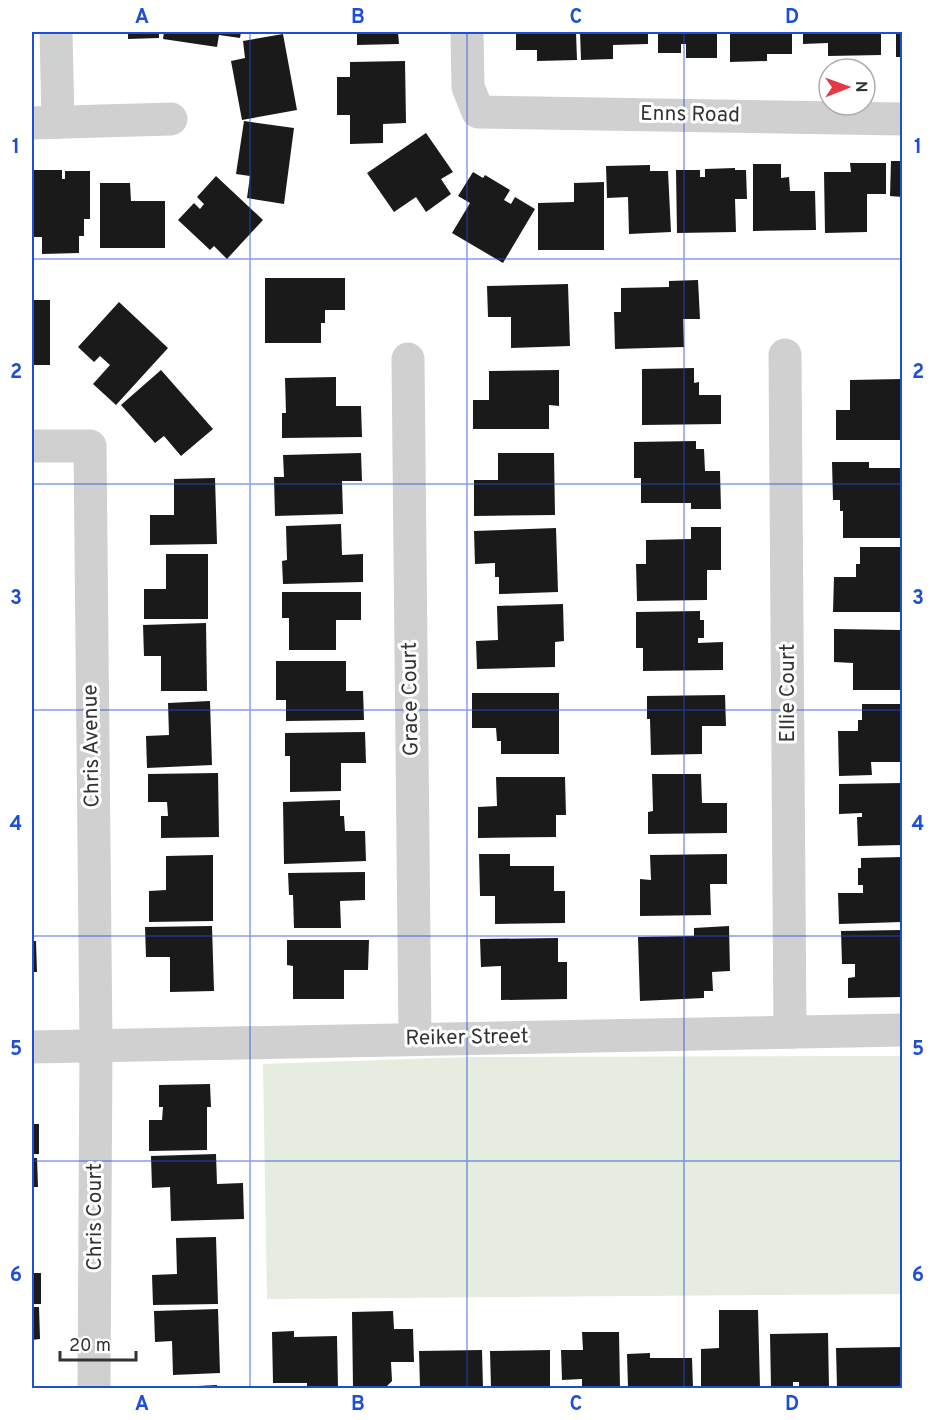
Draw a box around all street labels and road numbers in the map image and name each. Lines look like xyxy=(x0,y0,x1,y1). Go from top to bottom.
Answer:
street label: Enns Road xyxy=(640,101,740,129)
street label: Grace Court xyxy=(397,642,425,756)
street label: Ellie Court xyxy=(775,644,802,742)
street label: Chris Avenue xyxy=(77,684,107,808)
street label: Reiker Street xyxy=(405,1023,529,1053)
street label: Chris Court xyxy=(82,1163,109,1271)

